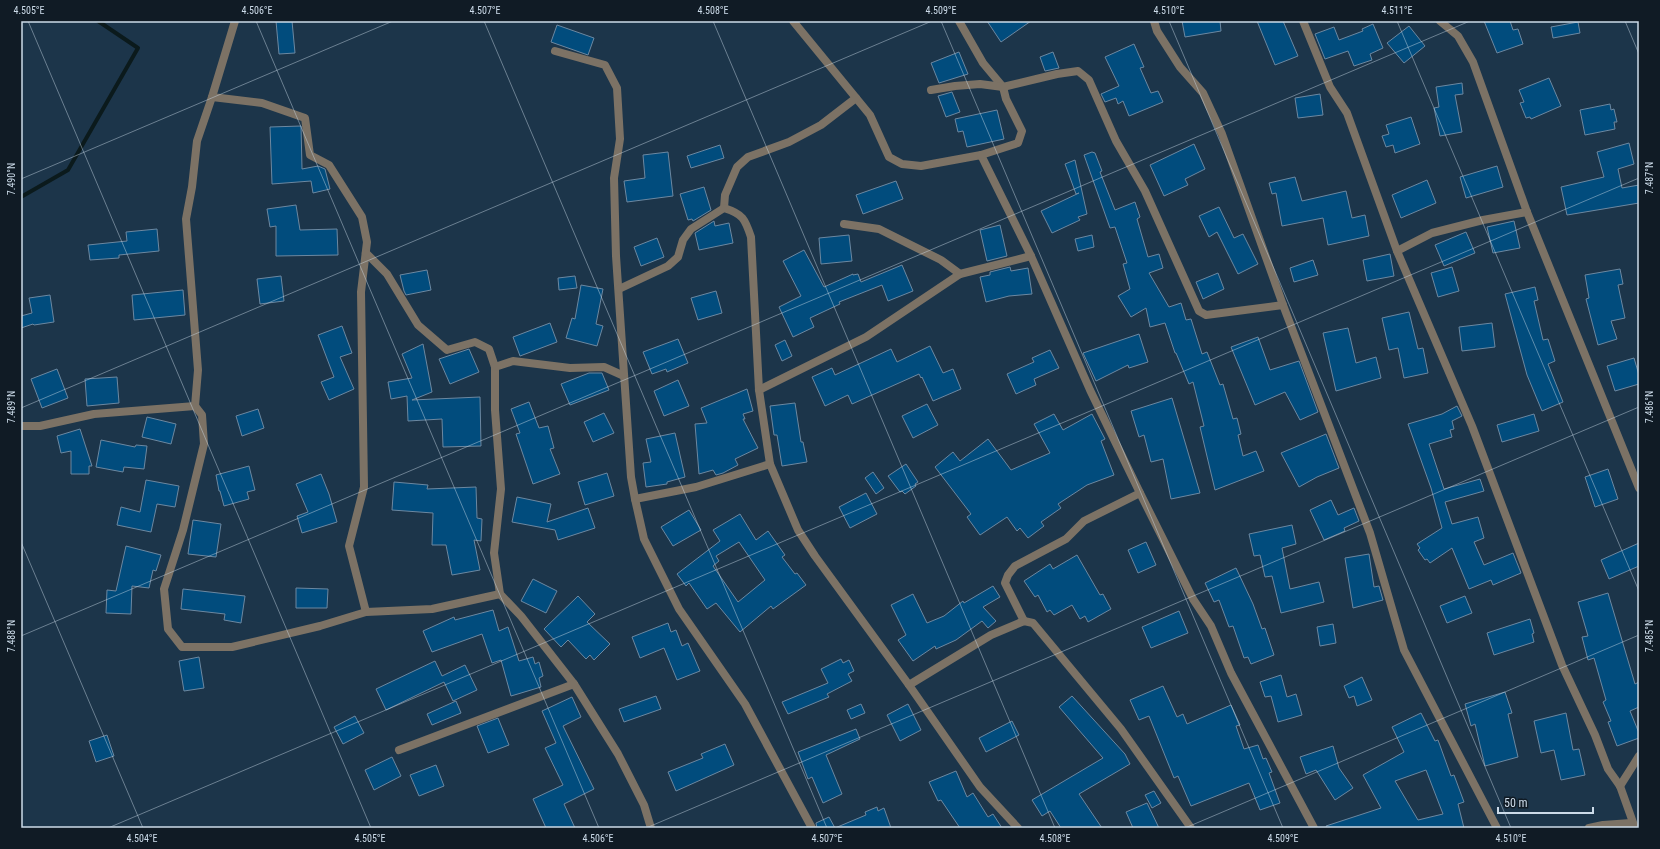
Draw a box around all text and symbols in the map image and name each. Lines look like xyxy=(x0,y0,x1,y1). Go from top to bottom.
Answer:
text: 4.505°E xyxy=(13,5,45,16)
text: 4.506°E xyxy=(241,5,273,16)
text: 4.507°E xyxy=(469,5,501,16)
text: 4.508°E xyxy=(697,5,729,16)
text: 4.509°E xyxy=(925,5,957,16)
text: 4.510°E xyxy=(1153,5,1185,16)
text: 4.511°E xyxy=(1381,5,1413,16)
text: 7.487°N xyxy=(1644,162,1655,194)
text: 7.490°N xyxy=(6,163,17,195)
text: 7.489°N xyxy=(6,391,17,423)
text: 7.486°N xyxy=(1644,391,1655,423)
text: 7.488°N xyxy=(6,620,17,652)
text: 7.485°N xyxy=(1644,620,1655,652)
scale bar xyxy=(1498,789,1593,815)
text: 50 m xyxy=(1504,796,1528,810)
text: 4.504°E xyxy=(126,833,158,844)
text: 4.505°E xyxy=(354,833,386,844)
text: 4.506°E xyxy=(582,833,614,844)
text: 4.507°E xyxy=(811,833,843,844)
text: 4.508°E xyxy=(1039,833,1071,844)
text: 4.509°E xyxy=(1267,833,1299,844)
text: 4.510°E xyxy=(1495,833,1527,844)

